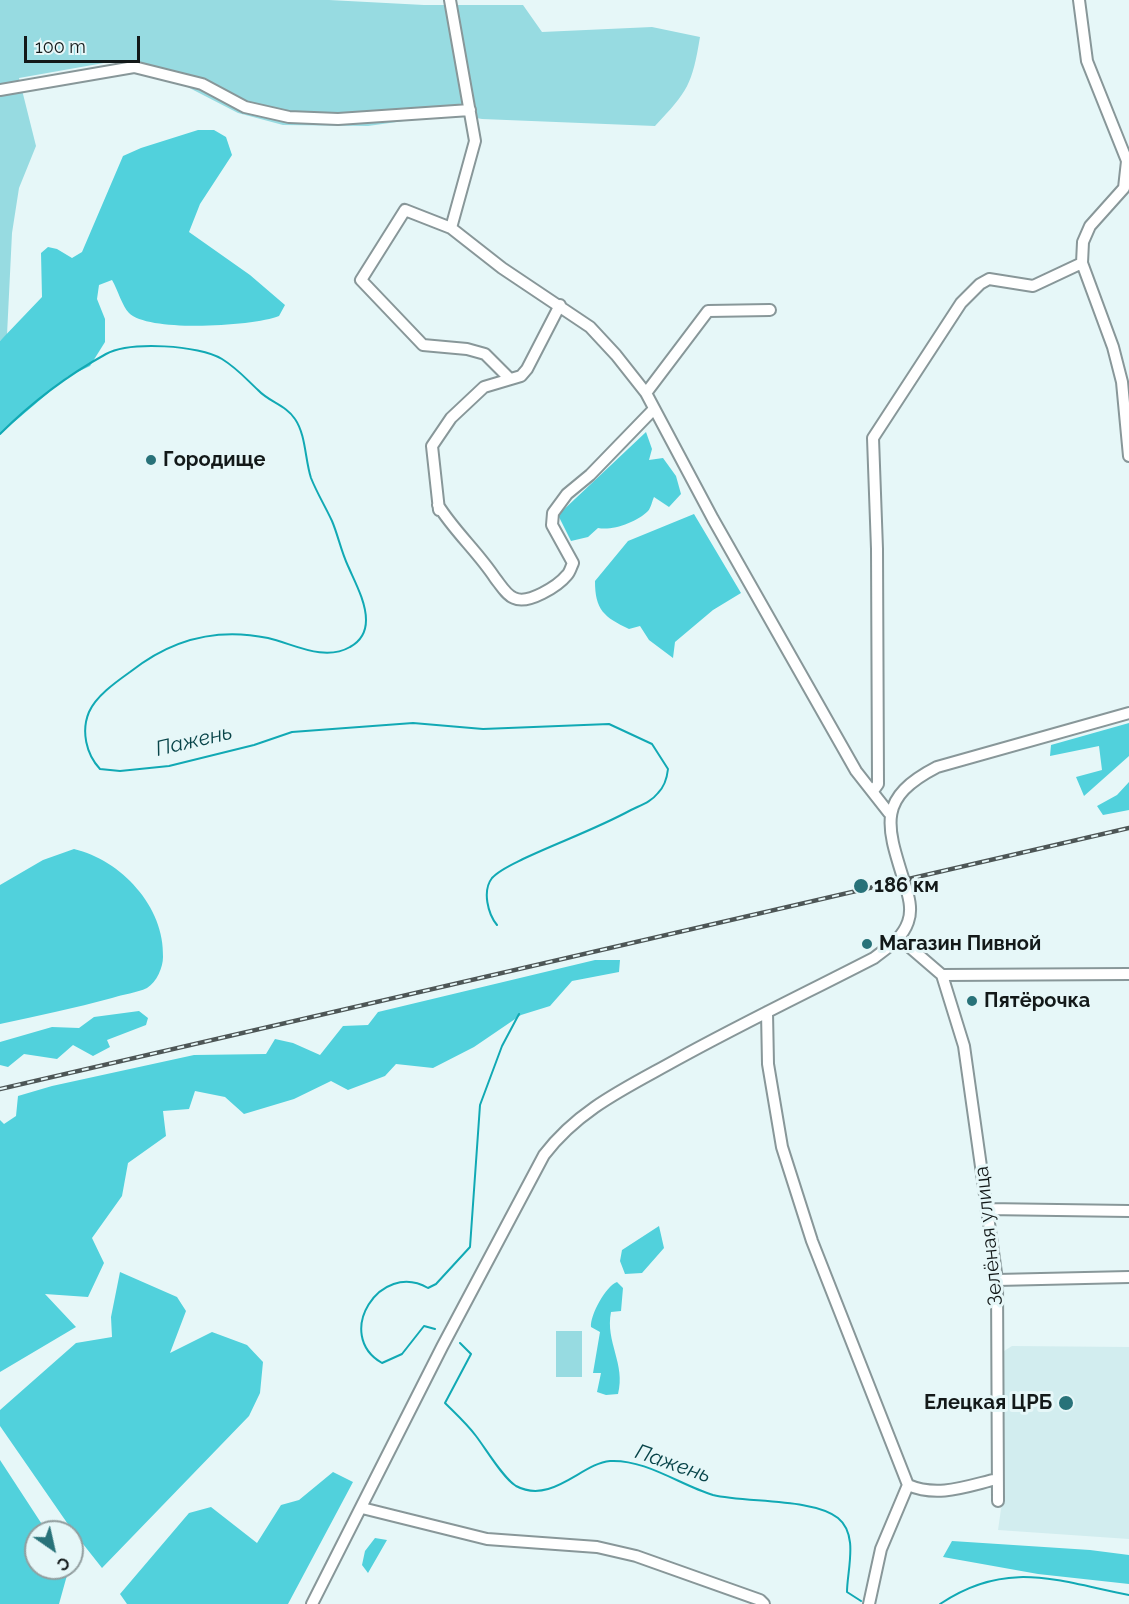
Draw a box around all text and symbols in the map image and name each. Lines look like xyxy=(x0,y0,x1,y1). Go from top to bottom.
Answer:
scale bar xyxy=(27,24,142,62)
text: 100 m xyxy=(35,36,86,57)
place label: Городище xyxy=(163,448,265,472)
marker: Городище xyxy=(144,453,158,467)
water label: Пажень xyxy=(153,720,235,762)
place label: 186 км xyxy=(874,874,939,898)
marker: 186 км xyxy=(852,877,870,895)
place label: Магазин Пивной xyxy=(879,932,1041,956)
marker: Магазин Пивной xyxy=(860,937,874,951)
place label: Пятёрочка xyxy=(984,989,1090,1013)
marker: Пятёрочка xyxy=(965,994,979,1008)
street label: Зелёная улица xyxy=(970,1165,1008,1307)
place label: Елецкая ЦРБ xyxy=(924,1391,1052,1415)
marker: Елецкая ЦРБ xyxy=(1057,1394,1075,1412)
water label: Пажень xyxy=(632,1439,714,1489)
north arrow xyxy=(24,1520,84,1580)
text: С xyxy=(53,1553,73,1575)

